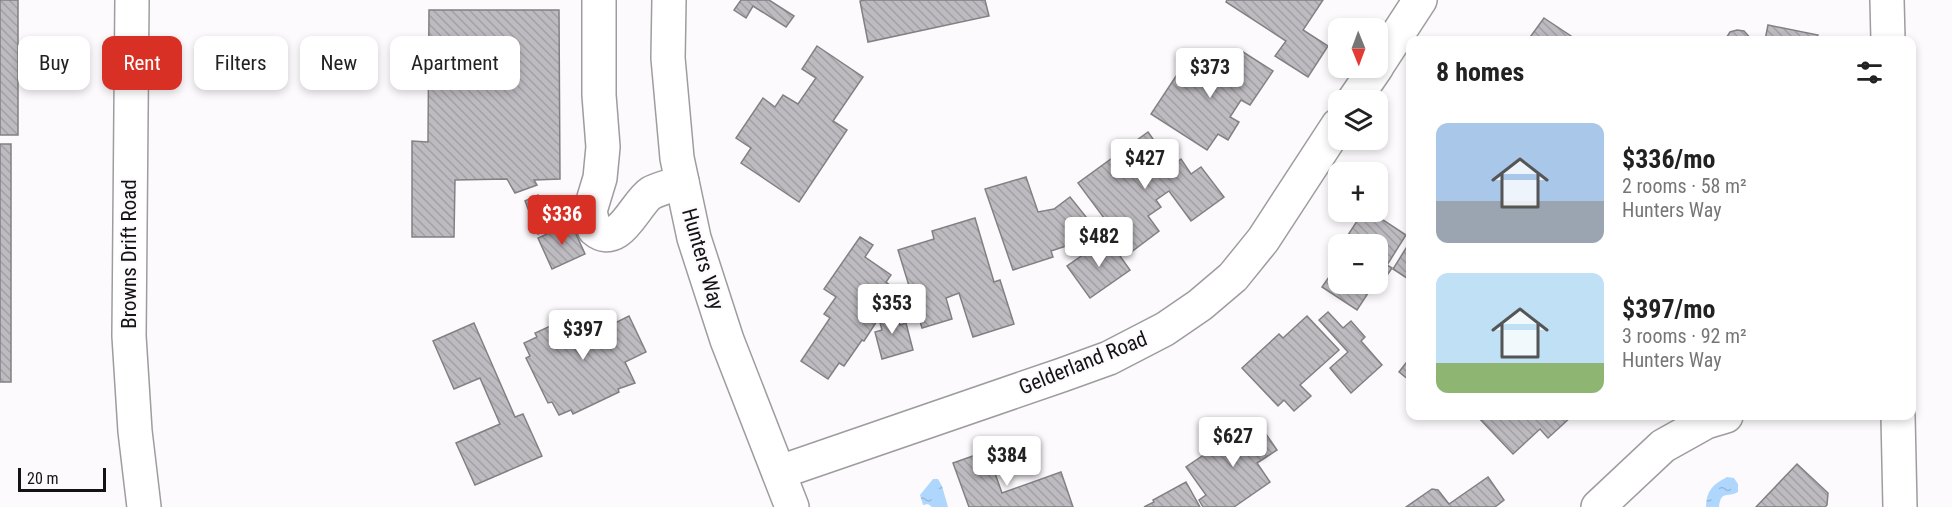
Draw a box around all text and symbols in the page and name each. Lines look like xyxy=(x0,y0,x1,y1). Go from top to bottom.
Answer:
north arrow xyxy=(1328,18,1388,78)
map controls xyxy=(1328,18,1388,294)
chip: Buy xyxy=(18,36,90,90)
chip: Rent xyxy=(102,36,182,90)
chip: Filters xyxy=(194,36,288,90)
chip: New xyxy=(300,36,378,90)
chip: Apartment xyxy=(390,36,520,90)
pin: $373 xyxy=(1174,48,1246,99)
text: $373 xyxy=(1190,55,1230,79)
icon: filters xyxy=(1853,56,1886,89)
text: 8 homes xyxy=(1436,57,1524,87)
button: layers xyxy=(1328,90,1388,150)
pin: $427 xyxy=(1109,139,1181,190)
text: $336/mo xyxy=(1622,144,1715,174)
text: $427 xyxy=(1125,146,1165,170)
icon: home xyxy=(1484,147,1556,219)
button: + xyxy=(1328,162,1388,222)
text: 2 rooms · 58 m² xyxy=(1622,174,1747,198)
street label: Browns Drift Road xyxy=(117,179,141,329)
pin: $336 xyxy=(526,195,598,246)
text: Hunters Way xyxy=(1622,198,1722,222)
text: $336 xyxy=(542,202,582,226)
street label: Hunters Way xyxy=(677,205,729,313)
pin: $482 xyxy=(1063,217,1135,268)
text: $482 xyxy=(1079,224,1119,248)
button: − xyxy=(1328,234,1388,294)
pin: $353 xyxy=(856,284,928,335)
text: $353 xyxy=(872,291,912,315)
text: $397/mo xyxy=(1622,294,1715,324)
icon: home xyxy=(1484,297,1556,369)
pin: $397 xyxy=(547,310,619,361)
text: $397 xyxy=(563,317,603,341)
text: 3 rooms · 92 m² xyxy=(1622,324,1747,348)
street label: Gelderland Road xyxy=(1015,326,1151,400)
text: Hunters Way xyxy=(1622,348,1722,372)
pin: $627 xyxy=(1197,417,1269,468)
text: $627 xyxy=(1213,424,1253,448)
pin: $384 xyxy=(971,436,1043,487)
text: $384 xyxy=(987,443,1027,467)
scale bar xyxy=(18,465,106,492)
text: 20 m xyxy=(27,469,59,488)

